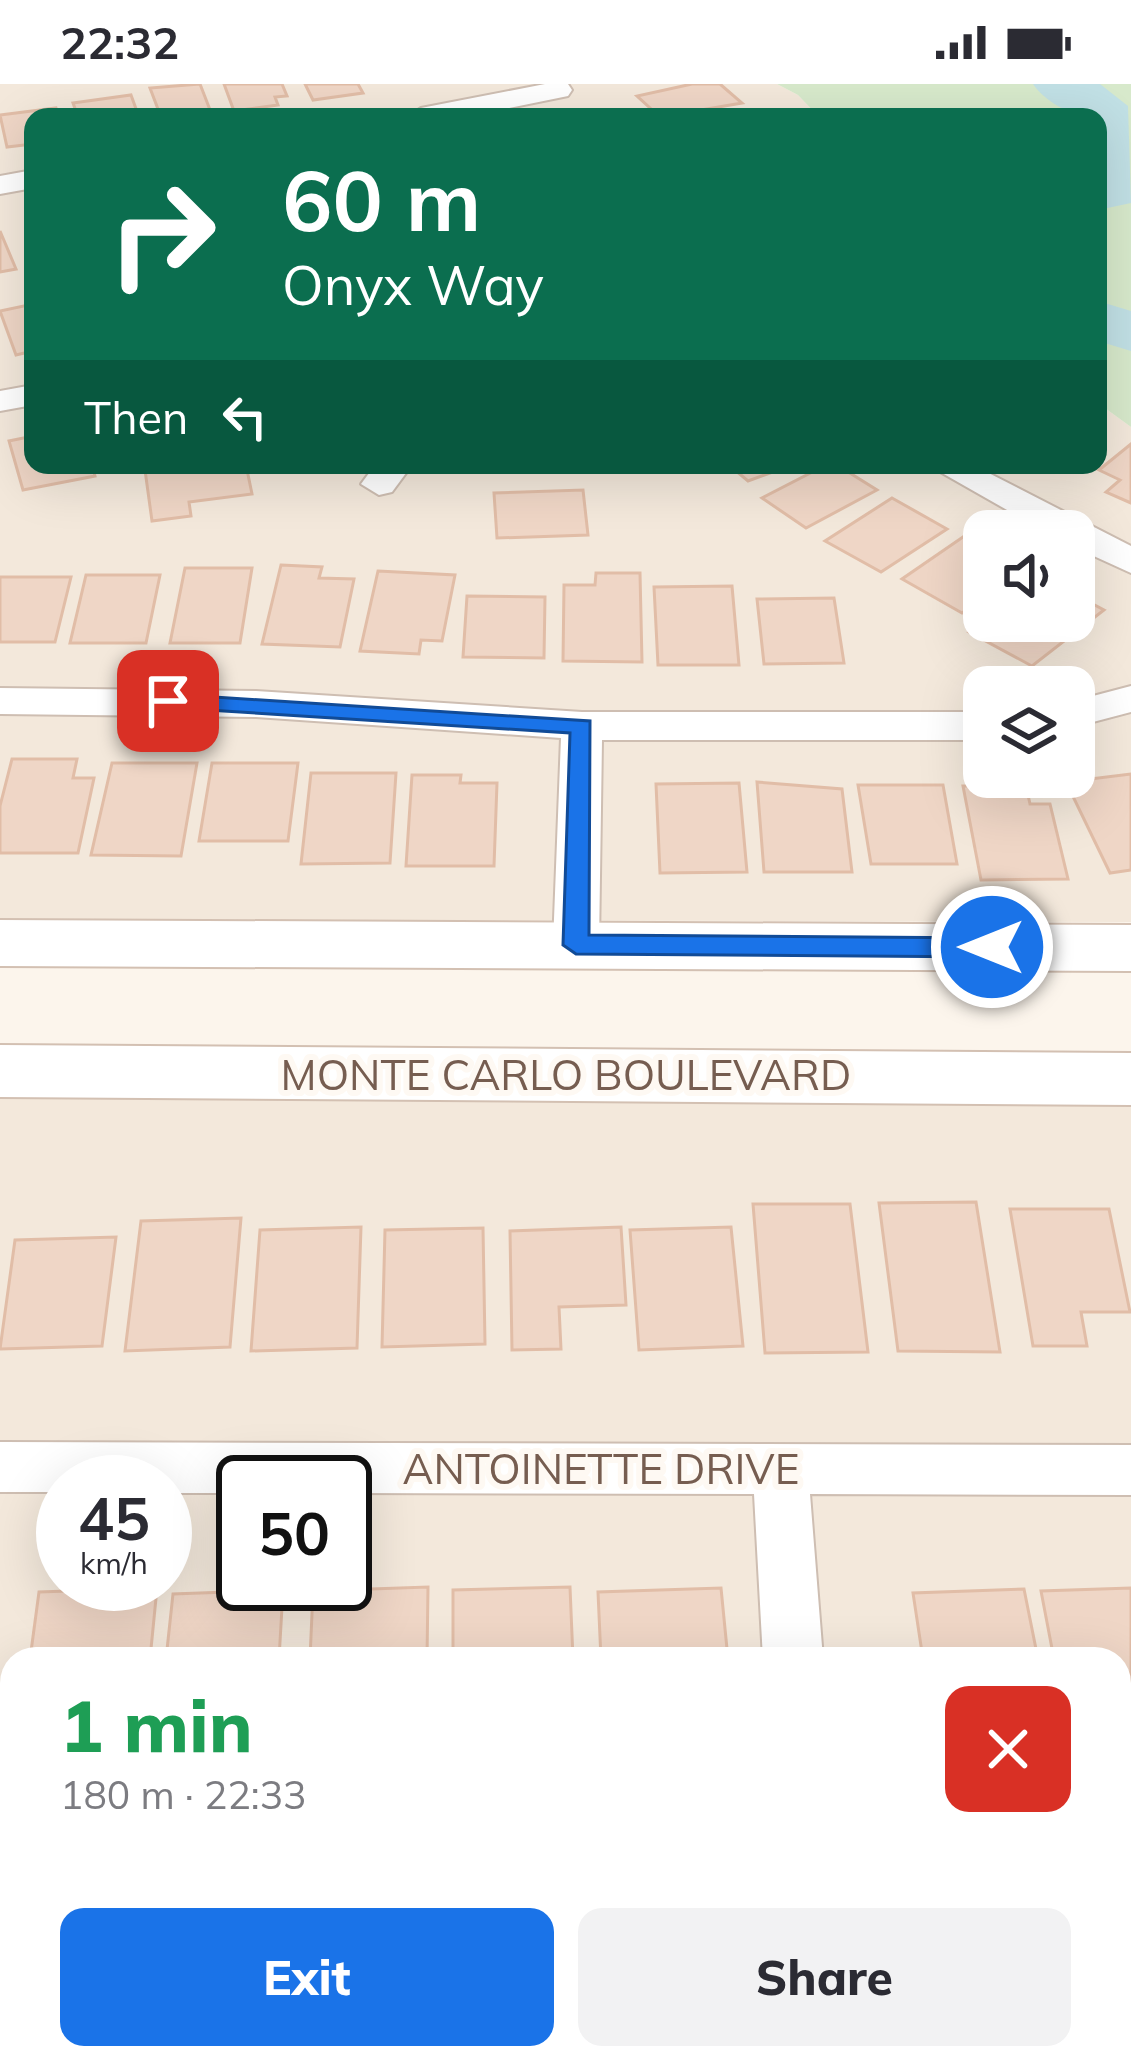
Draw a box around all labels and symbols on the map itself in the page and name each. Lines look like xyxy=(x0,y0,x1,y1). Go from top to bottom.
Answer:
pin xyxy=(117,650,219,752)
position arrow xyxy=(929,884,1055,1010)
street label: MONTE CARLO BOULEVARD xyxy=(281,1048,851,1101)
street label: ANTOINETTE DRIVE xyxy=(403,1442,799,1495)
speed limit sign: 50 xyxy=(216,1455,372,1611)

